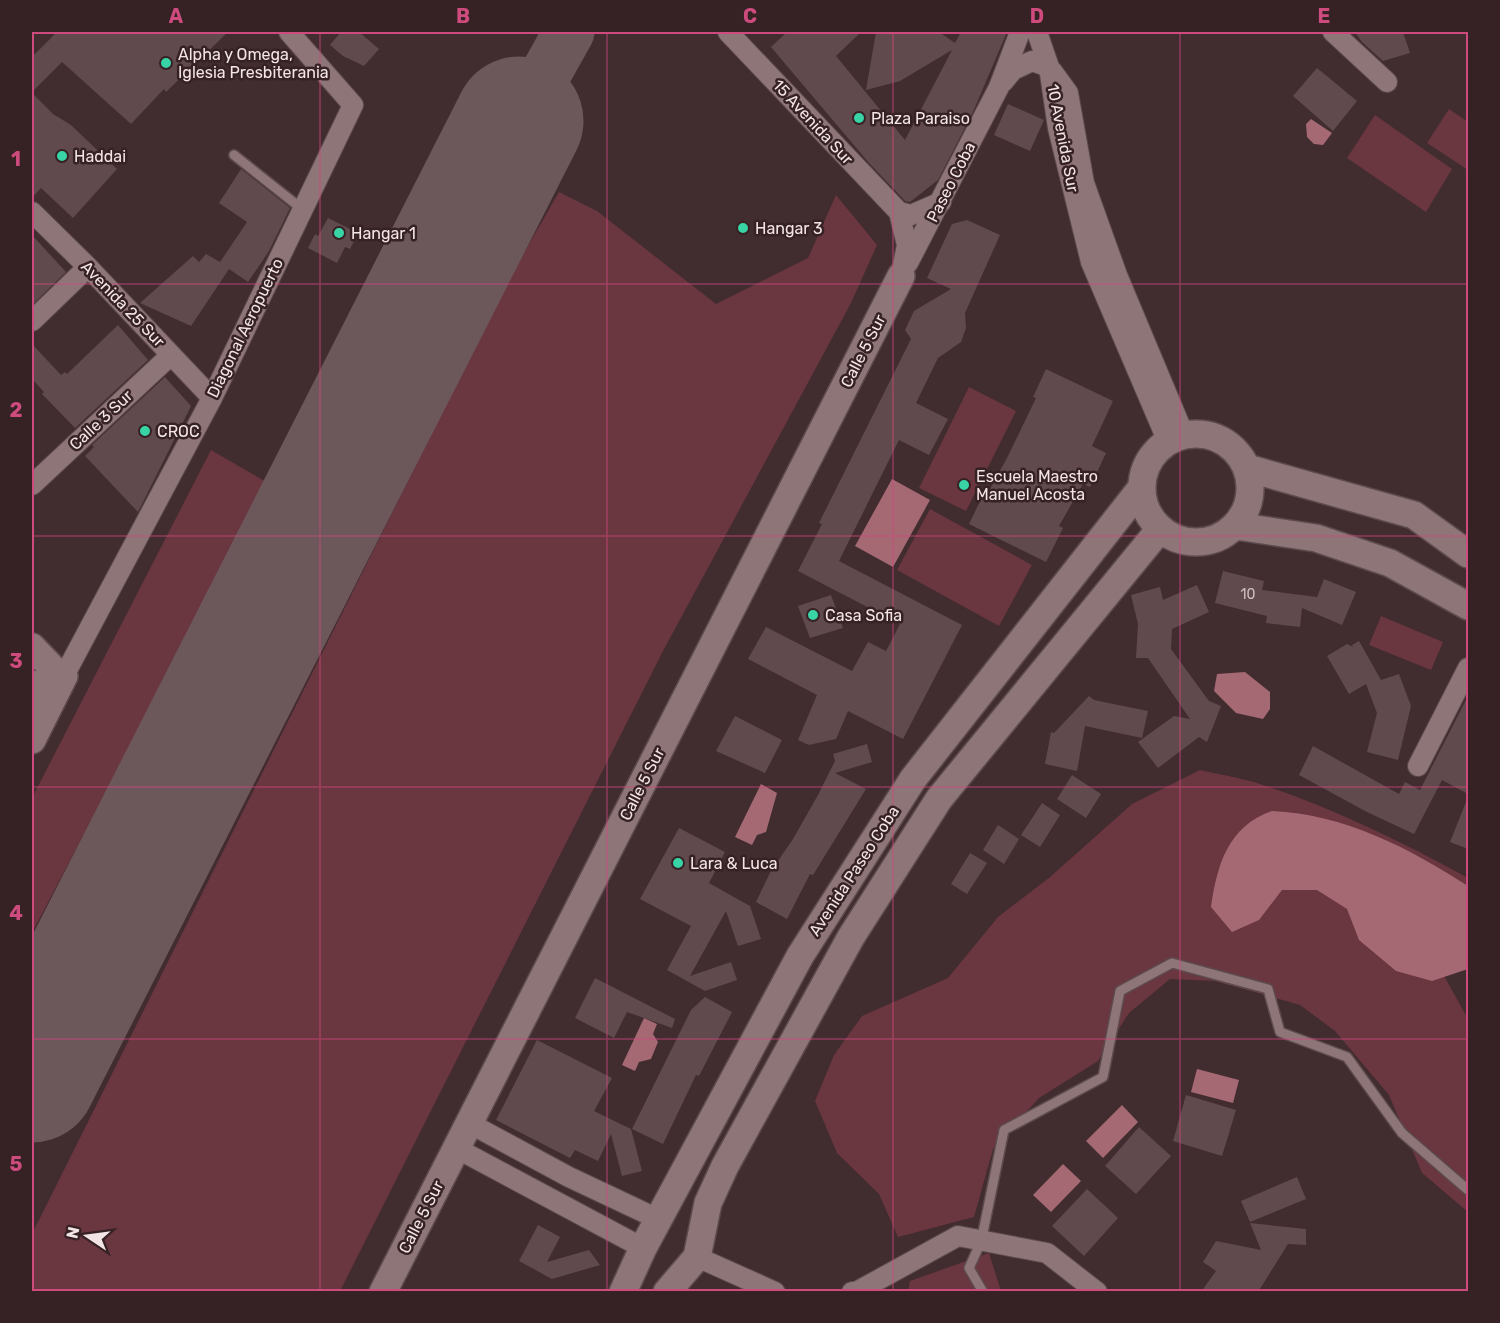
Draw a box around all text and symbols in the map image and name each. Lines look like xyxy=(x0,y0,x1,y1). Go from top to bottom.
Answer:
text: A xyxy=(169,4,184,28)
text: B xyxy=(456,4,470,28)
text: C xyxy=(743,4,757,28)
text: D xyxy=(1030,4,1044,28)
text: E xyxy=(1318,4,1330,28)
place label: Alpha y Omega, Iglesia Presbiterania xyxy=(178,45,329,82)
marker: Alpha y Omega, Iglesia Presbiterania xyxy=(159,56,173,70)
street label: 15 Avenida Sur xyxy=(769,76,857,168)
street label: 10 Avenida Sur xyxy=(1043,82,1083,194)
place label: Plaza Paraiso xyxy=(871,109,970,128)
marker: Plaza Paraiso xyxy=(852,111,866,125)
street label: Paseo Coba xyxy=(923,139,979,225)
text: 1 xyxy=(11,147,21,171)
place label: Haddai xyxy=(74,147,126,166)
marker: Haddai xyxy=(55,149,69,163)
place label: Hangar 3 xyxy=(755,219,823,238)
marker: Hangar 3 xyxy=(736,221,750,235)
place label: Hangar 1 xyxy=(351,224,416,243)
marker: Hangar 1 xyxy=(332,226,346,240)
street label: Diagonal Aeropuerto xyxy=(203,255,287,401)
street label: Avenida 25 Sur xyxy=(77,257,169,351)
street label: Calle 5 Sur xyxy=(837,311,889,391)
street label: Calle 3 Sur xyxy=(66,386,136,454)
text: 2 xyxy=(10,398,23,422)
place label: CROC xyxy=(157,422,200,441)
marker: CROC xyxy=(138,424,152,438)
place label: Escuela Maestro Manuel Acosta xyxy=(976,467,1098,504)
marker: Escuela Maestro Manuel Acosta xyxy=(957,478,971,492)
house number: 10 xyxy=(1241,586,1256,603)
place label: Casa Sofia xyxy=(825,606,902,625)
marker: Casa Sofia xyxy=(806,608,820,622)
text: 3 xyxy=(9,649,23,673)
street label: Calle 5 Sur xyxy=(616,744,668,824)
street label: Avenida Paseo Coba xyxy=(805,803,903,939)
place label: Lara & Luca xyxy=(690,854,778,873)
marker: Lara & Luca xyxy=(671,856,685,870)
text: 4 xyxy=(9,901,23,925)
text: 5 xyxy=(10,1152,23,1176)
street label: Calle 5 Sur xyxy=(395,1177,447,1257)
north arrow xyxy=(57,1206,117,1266)
text: N xyxy=(62,1225,83,1240)

